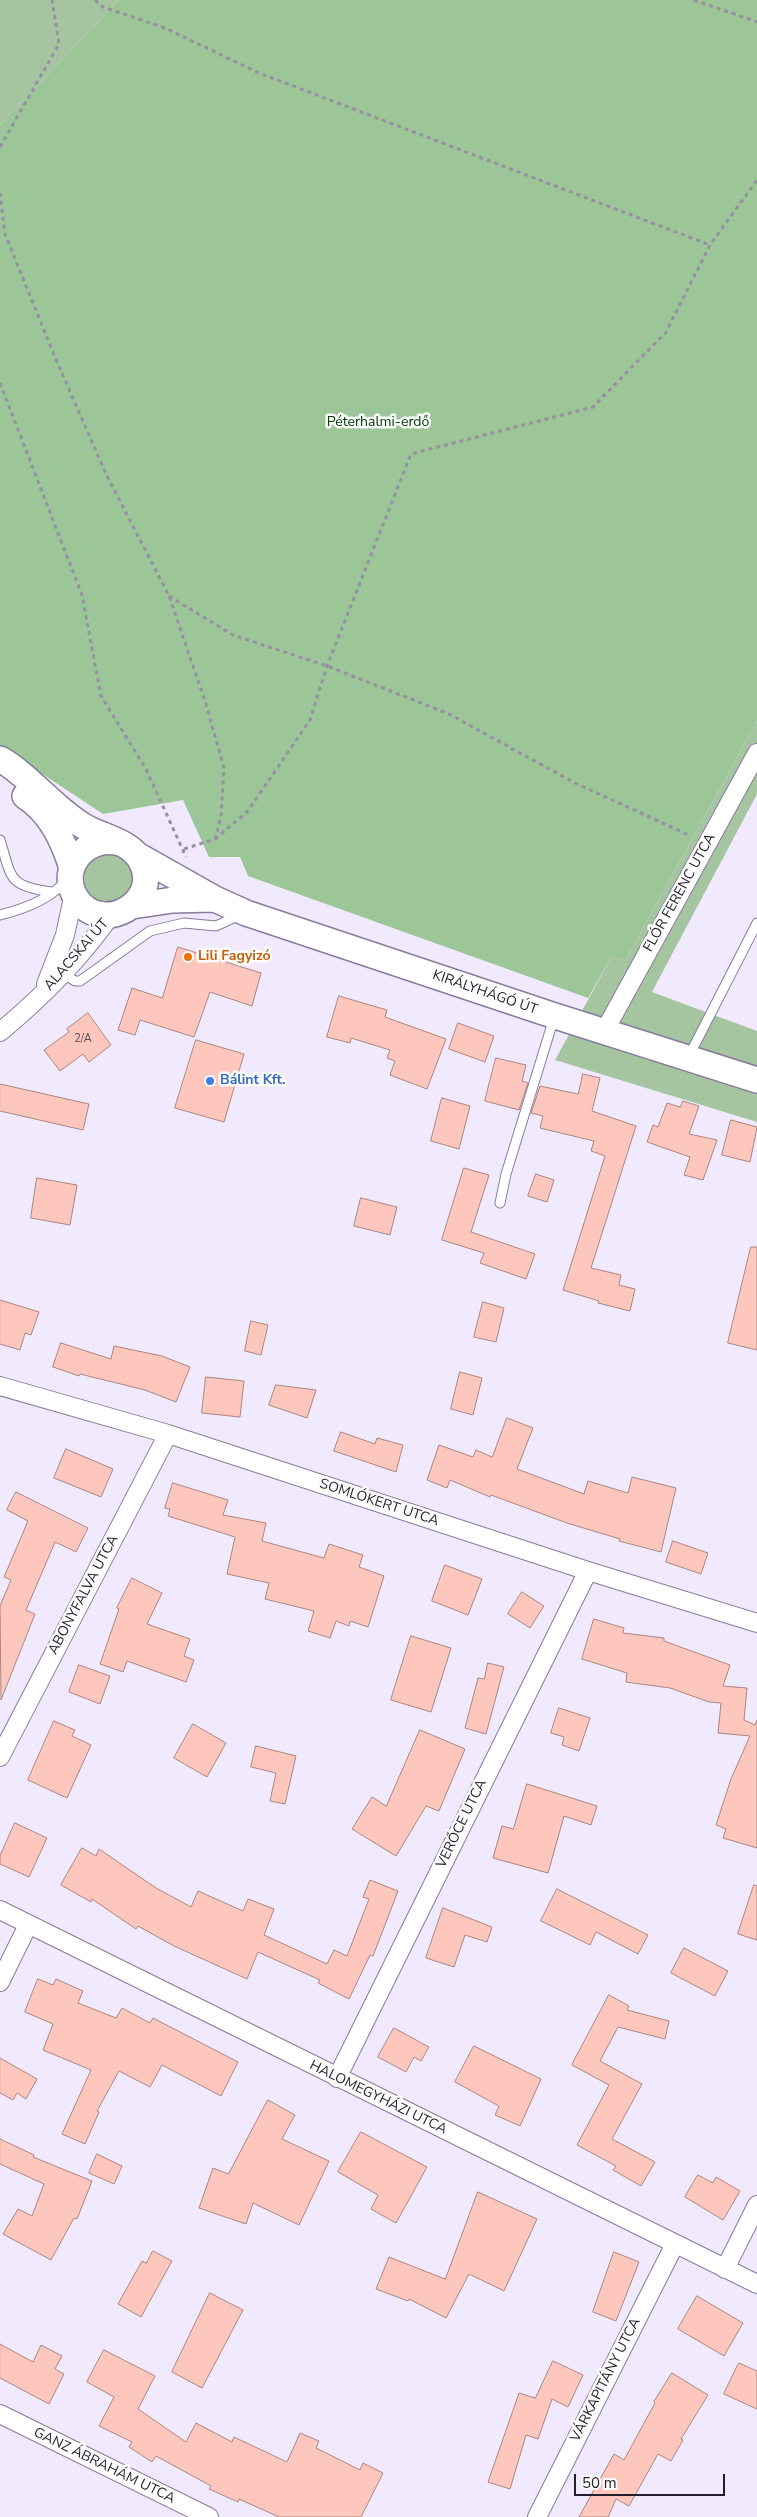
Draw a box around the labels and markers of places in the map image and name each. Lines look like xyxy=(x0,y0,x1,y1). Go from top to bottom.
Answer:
place label: Lili Fagyizó xyxy=(198,949,270,965)
marker: Lili Fagyizó xyxy=(182,951,194,963)
place label: Bálint Kft. xyxy=(220,1073,286,1089)
marker: Bálint Kft. xyxy=(204,1075,216,1087)

